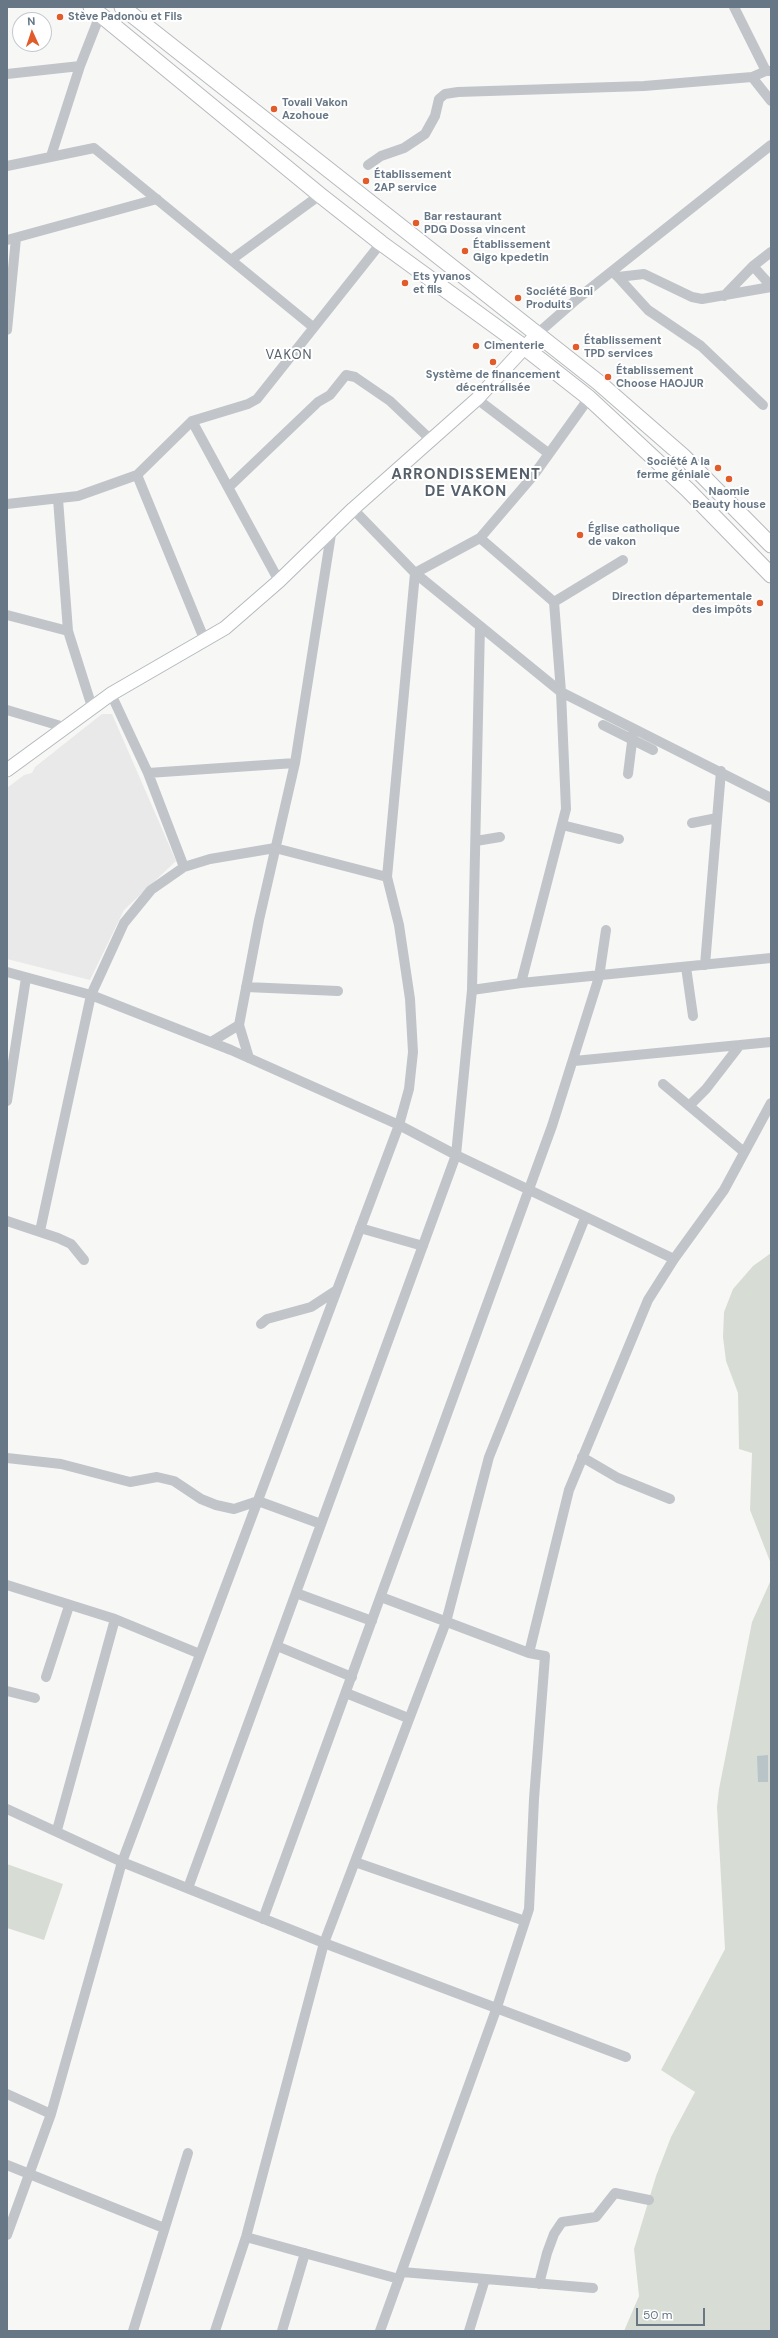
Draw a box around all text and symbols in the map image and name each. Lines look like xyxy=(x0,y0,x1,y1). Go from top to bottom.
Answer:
place label: Stève Padonou et Fils xyxy=(68,10,182,24)
north arrow xyxy=(12,12,52,52)
marker: Stève Padonou et Fils xyxy=(55,12,65,22)
text: N xyxy=(27,14,36,28)
place label: Tovali Vakon Azohoue xyxy=(282,96,348,122)
marker: Tovali Vakon Azohoue xyxy=(269,104,279,114)
place label: Établissement 2AP service xyxy=(374,168,452,194)
marker: Établissement 2AP service xyxy=(361,176,371,186)
place label: Bar restaurant PDG Dossa vincent xyxy=(424,210,526,236)
marker: Bar restaurant PDG Dossa vincent xyxy=(411,218,421,228)
place label: Établissement Gigo kpedetin xyxy=(473,238,551,264)
marker: Établissement Gigo kpedetin xyxy=(460,246,470,256)
place label: Ets yvanos et fils xyxy=(413,270,471,296)
marker: Ets yvanos et fils xyxy=(400,278,410,288)
place label: Société Boni Produits xyxy=(526,285,593,311)
marker: Société Boni Produits xyxy=(513,293,523,303)
place label: Établissement TPD services xyxy=(584,334,662,360)
place label: Cimenterie xyxy=(484,339,544,353)
marker: Cimenterie xyxy=(471,341,481,351)
marker: Établissement TPD services xyxy=(571,342,581,352)
district label: VAKON xyxy=(265,348,313,364)
marker: Système de financement décentralisée xyxy=(488,357,498,367)
place label: Établissement Choose HAOJUR xyxy=(616,364,704,390)
place label: Système de financement décentralisée xyxy=(426,368,560,394)
marker: Établissement Choose HAOJUR xyxy=(603,372,613,382)
place label: Société A la ferme géniale xyxy=(637,455,710,481)
marker: Société A la ferme géniale xyxy=(713,463,723,473)
district label: ARRONDISSEMENT DE VAKON xyxy=(391,466,541,501)
marker: Naomie Beauty house xyxy=(724,474,734,484)
place label: Naomie Beauty house xyxy=(692,485,766,511)
place label: Église catholique de vakon xyxy=(588,522,680,548)
marker: Église catholique de vakon xyxy=(575,530,585,540)
place label: Direction départementale des impôts xyxy=(612,590,752,616)
marker: Direction départementale des impôts xyxy=(755,598,765,608)
scale bar xyxy=(638,2300,707,2326)
text: 50 m xyxy=(643,2307,672,2323)

